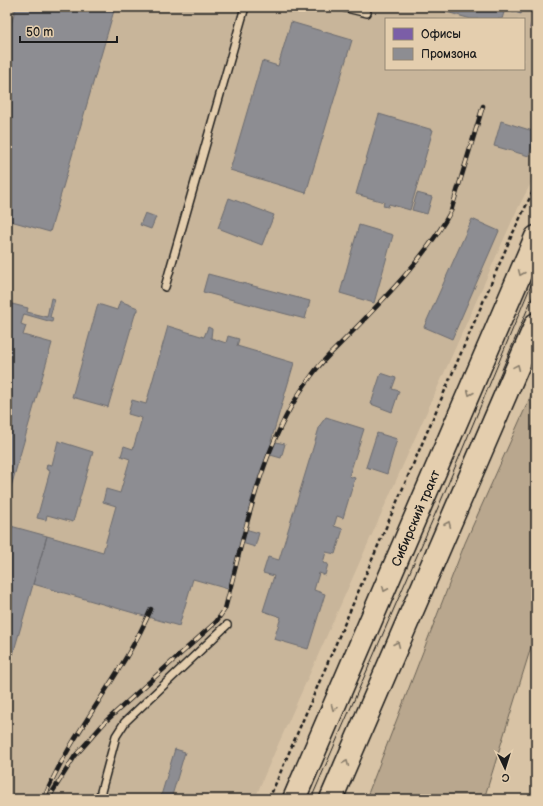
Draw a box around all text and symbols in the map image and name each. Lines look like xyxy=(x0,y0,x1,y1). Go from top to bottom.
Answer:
scale bar xyxy=(20,18,117,44)
legend xyxy=(385,18,525,70)
text: 50 m xyxy=(26,25,53,40)
text: Офисы xyxy=(421,27,461,42)
text: Промзона xyxy=(421,47,477,62)
one-way arrow xyxy=(517,269,525,276)
one-way arrow xyxy=(513,363,521,370)
one-way arrow xyxy=(467,388,475,396)
street label: Сибирский тракт xyxy=(388,468,444,569)
one-way arrow xyxy=(444,521,452,528)
one-way arrow xyxy=(382,586,390,593)
one-way arrow xyxy=(392,640,400,648)
one-way arrow xyxy=(330,705,338,712)
north arrow xyxy=(485,748,525,788)
one-way arrow xyxy=(341,760,349,768)
text: С xyxy=(501,771,510,784)

